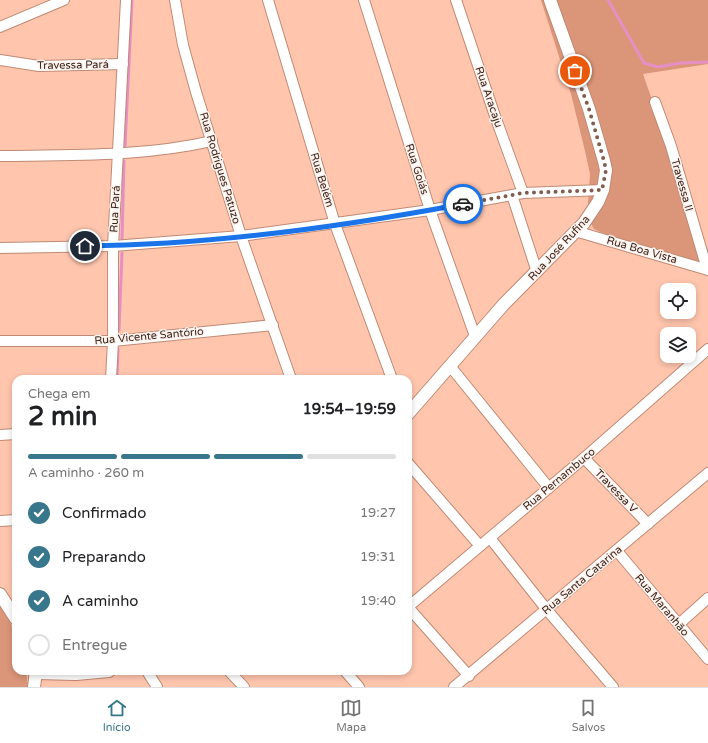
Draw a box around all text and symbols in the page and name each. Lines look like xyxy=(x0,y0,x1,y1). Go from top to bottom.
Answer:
pin xyxy=(558,54,592,88)
street label: Travessa Pará xyxy=(37,58,109,72)
icon: bag xyxy=(564,60,586,82)
street label: Rua Aracaju xyxy=(472,65,506,129)
street label: Rua Rodrigues Patuzo xyxy=(197,111,243,226)
street label: Rua Goiás xyxy=(403,142,431,196)
street label: Rua Belém xyxy=(308,151,336,209)
street label: Travessa II xyxy=(668,157,696,213)
courier xyxy=(443,184,483,224)
street label: Rua Pará xyxy=(107,185,123,233)
icon: car xyxy=(452,193,474,215)
street label: Rua José Rufina xyxy=(526,213,592,283)
pin xyxy=(68,229,102,263)
street label: Rua Boa Vista xyxy=(605,234,679,266)
icon: home xyxy=(74,235,96,257)
map controls xyxy=(660,283,696,363)
button: locate xyxy=(660,283,696,319)
street label: Rua Vicente Santório xyxy=(94,325,204,347)
button: layers xyxy=(660,327,696,363)
text: Chega em xyxy=(28,386,91,402)
text: 19:54–19:59 xyxy=(302,400,396,418)
text: 2 min xyxy=(28,401,97,432)
street label: Rua Pernambuco xyxy=(520,445,598,513)
text: A caminho · 260 m xyxy=(28,465,144,481)
street label: Travessa V xyxy=(592,467,640,516)
icon: check xyxy=(28,502,50,524)
text: Confirmado xyxy=(62,504,146,522)
text: 19:27 xyxy=(360,505,396,521)
street label: Rua Santa Catarina xyxy=(539,543,625,617)
icon: check xyxy=(28,546,50,568)
text: Preparando xyxy=(62,548,146,566)
text: 19:31 xyxy=(360,549,396,565)
street label: Rua Maranhão xyxy=(632,571,692,639)
icon: check xyxy=(28,590,50,612)
text: A caminho xyxy=(62,592,138,610)
text: 19:40 xyxy=(360,593,396,609)
text: Entregue xyxy=(62,636,127,654)
tab: Início xyxy=(103,697,131,734)
tab: Mapa xyxy=(336,697,366,734)
tab: Salvos xyxy=(572,697,605,734)

